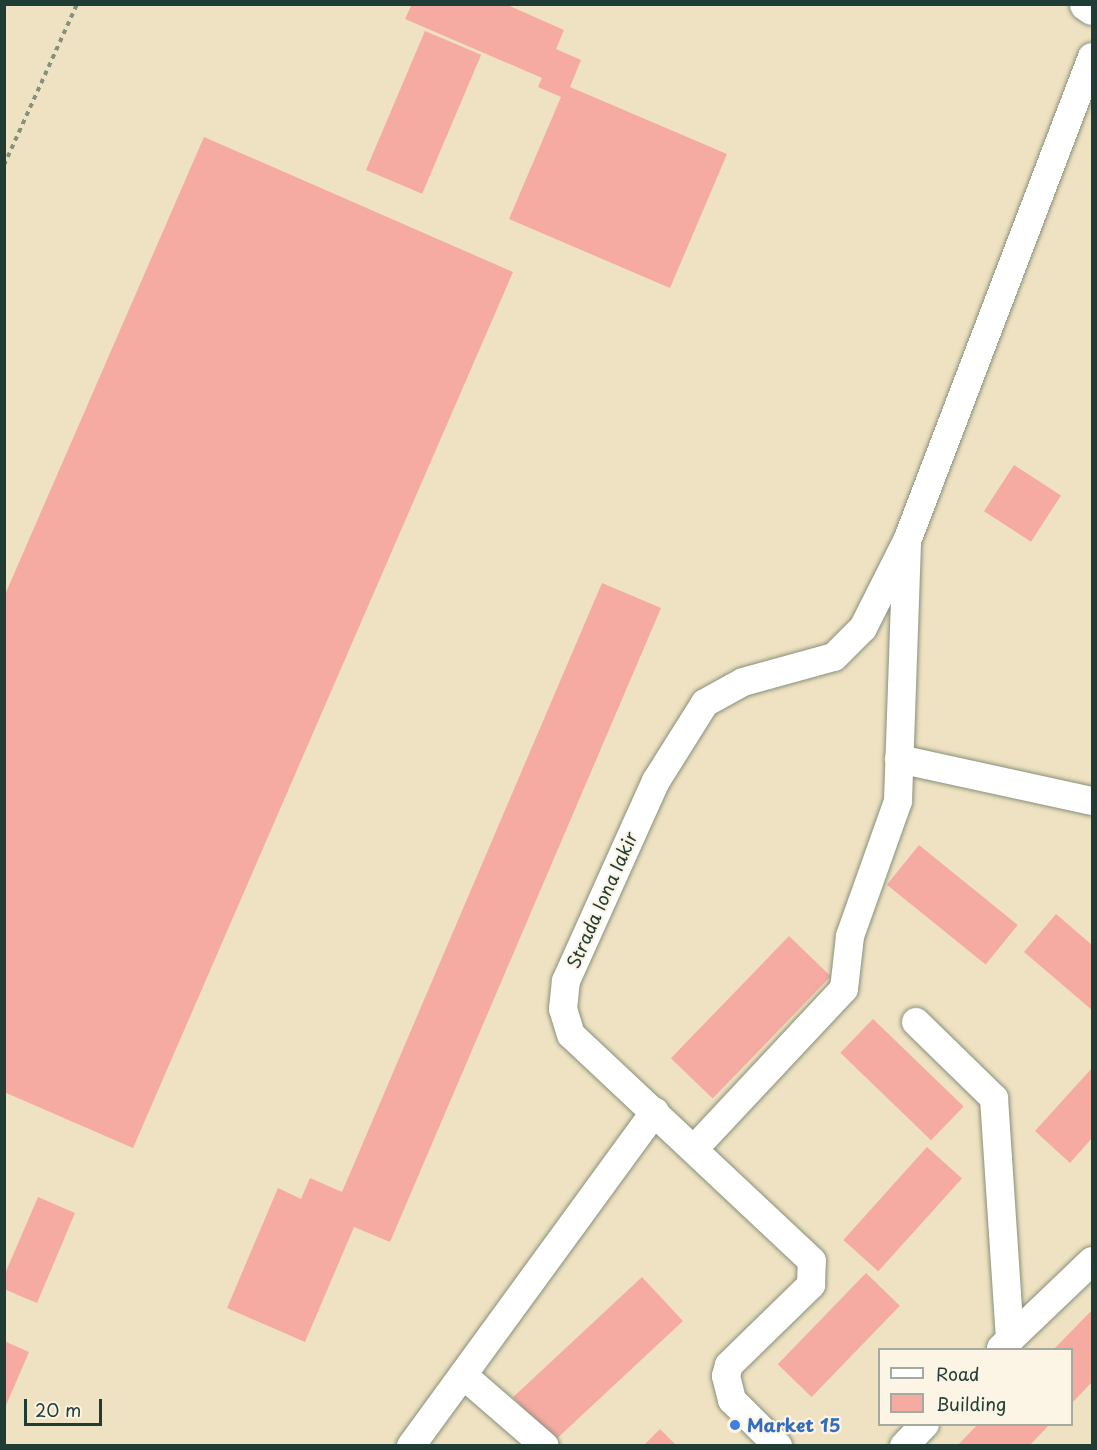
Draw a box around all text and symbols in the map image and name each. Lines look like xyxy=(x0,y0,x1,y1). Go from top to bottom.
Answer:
street label: Strada Iona Iakir xyxy=(562,828,642,972)
legend xyxy=(878,1348,1073,1426)
text: Road xyxy=(936,1360,980,1387)
scale bar xyxy=(27,1387,105,1425)
text: Building xyxy=(936,1390,1006,1417)
text: 20 m xyxy=(35,1396,81,1423)
place label: Market 15 xyxy=(747,1414,841,1436)
marker: Market 15 xyxy=(728,1418,742,1432)

